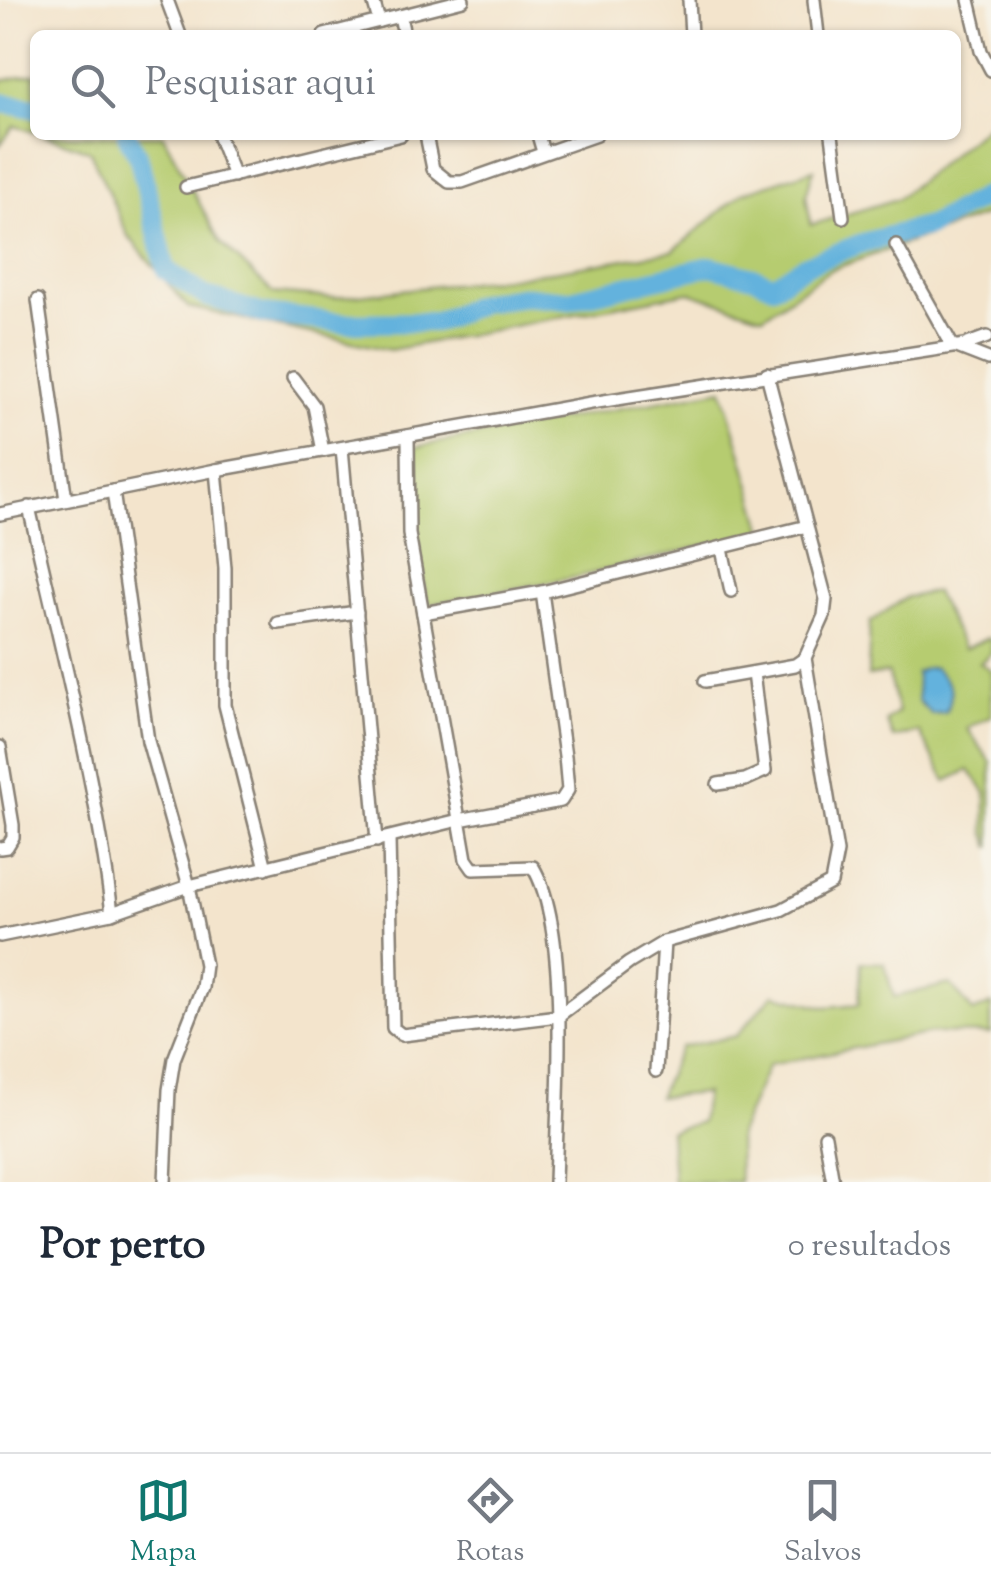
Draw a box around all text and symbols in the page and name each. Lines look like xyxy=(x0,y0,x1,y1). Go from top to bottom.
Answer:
search box xyxy=(30,30,961,140)
icon: search xyxy=(65,58,120,113)
text: Pesquisar aqui xyxy=(145,58,376,112)
text: Por perto xyxy=(40,1217,206,1277)
text: 0 resultados xyxy=(788,1224,951,1270)
tab: Mapa xyxy=(130,1473,197,1573)
tab: Rotas xyxy=(456,1473,524,1573)
tab: Salvos xyxy=(784,1473,861,1573)

